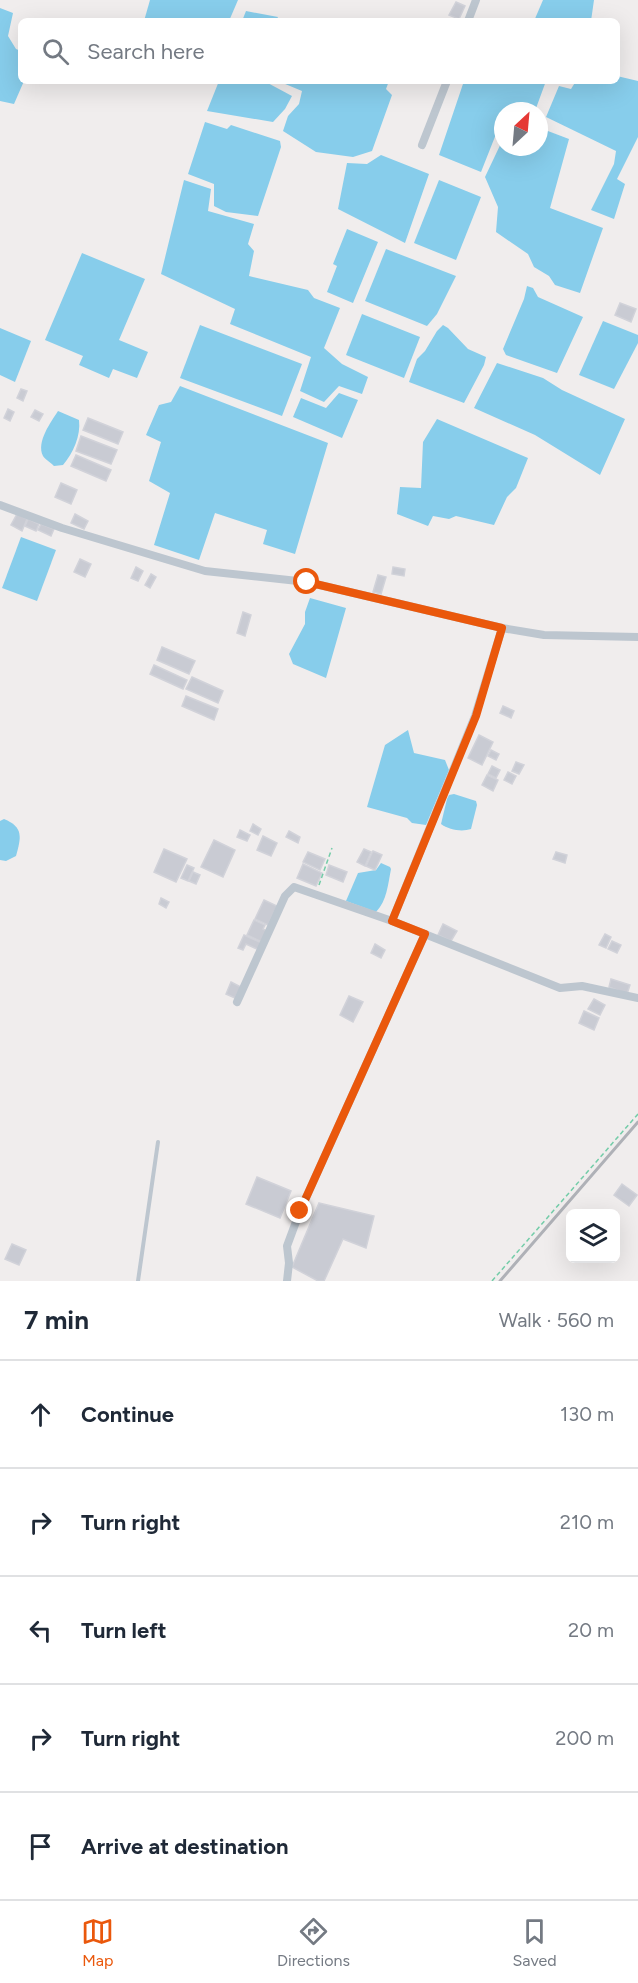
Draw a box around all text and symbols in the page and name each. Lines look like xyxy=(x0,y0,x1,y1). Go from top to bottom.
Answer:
search box xyxy=(18,18,620,84)
icon: search xyxy=(39,35,72,68)
text: Search here xyxy=(87,38,205,65)
north arrow xyxy=(494,102,548,156)
route start xyxy=(293,568,319,594)
route end xyxy=(286,1197,312,1223)
map controls xyxy=(566,1209,620,1263)
button: layers xyxy=(566,1209,620,1263)
text: 7 min xyxy=(24,1304,89,1336)
text: Walk · 560 m xyxy=(499,1308,614,1332)
icon: ahead xyxy=(24,1398,57,1431)
text: Continue xyxy=(81,1401,174,1428)
text: 130 m xyxy=(560,1402,614,1426)
icon: right xyxy=(24,1506,57,1539)
text: Turn right xyxy=(81,1509,180,1536)
text: 210 m xyxy=(560,1510,614,1534)
icon: left xyxy=(24,1614,57,1647)
text: Turn left xyxy=(81,1617,167,1644)
text: 20 m xyxy=(568,1618,614,1642)
icon: right xyxy=(24,1722,57,1755)
text: Turn right xyxy=(81,1725,180,1752)
text: 200 m xyxy=(555,1726,614,1750)
icon: arrive xyxy=(24,1830,57,1863)
text: Arrive at destination xyxy=(81,1833,289,1860)
tab: Map xyxy=(81,1915,114,1970)
tab: Directions xyxy=(277,1915,350,1970)
tab: Saved xyxy=(513,1915,557,1970)

